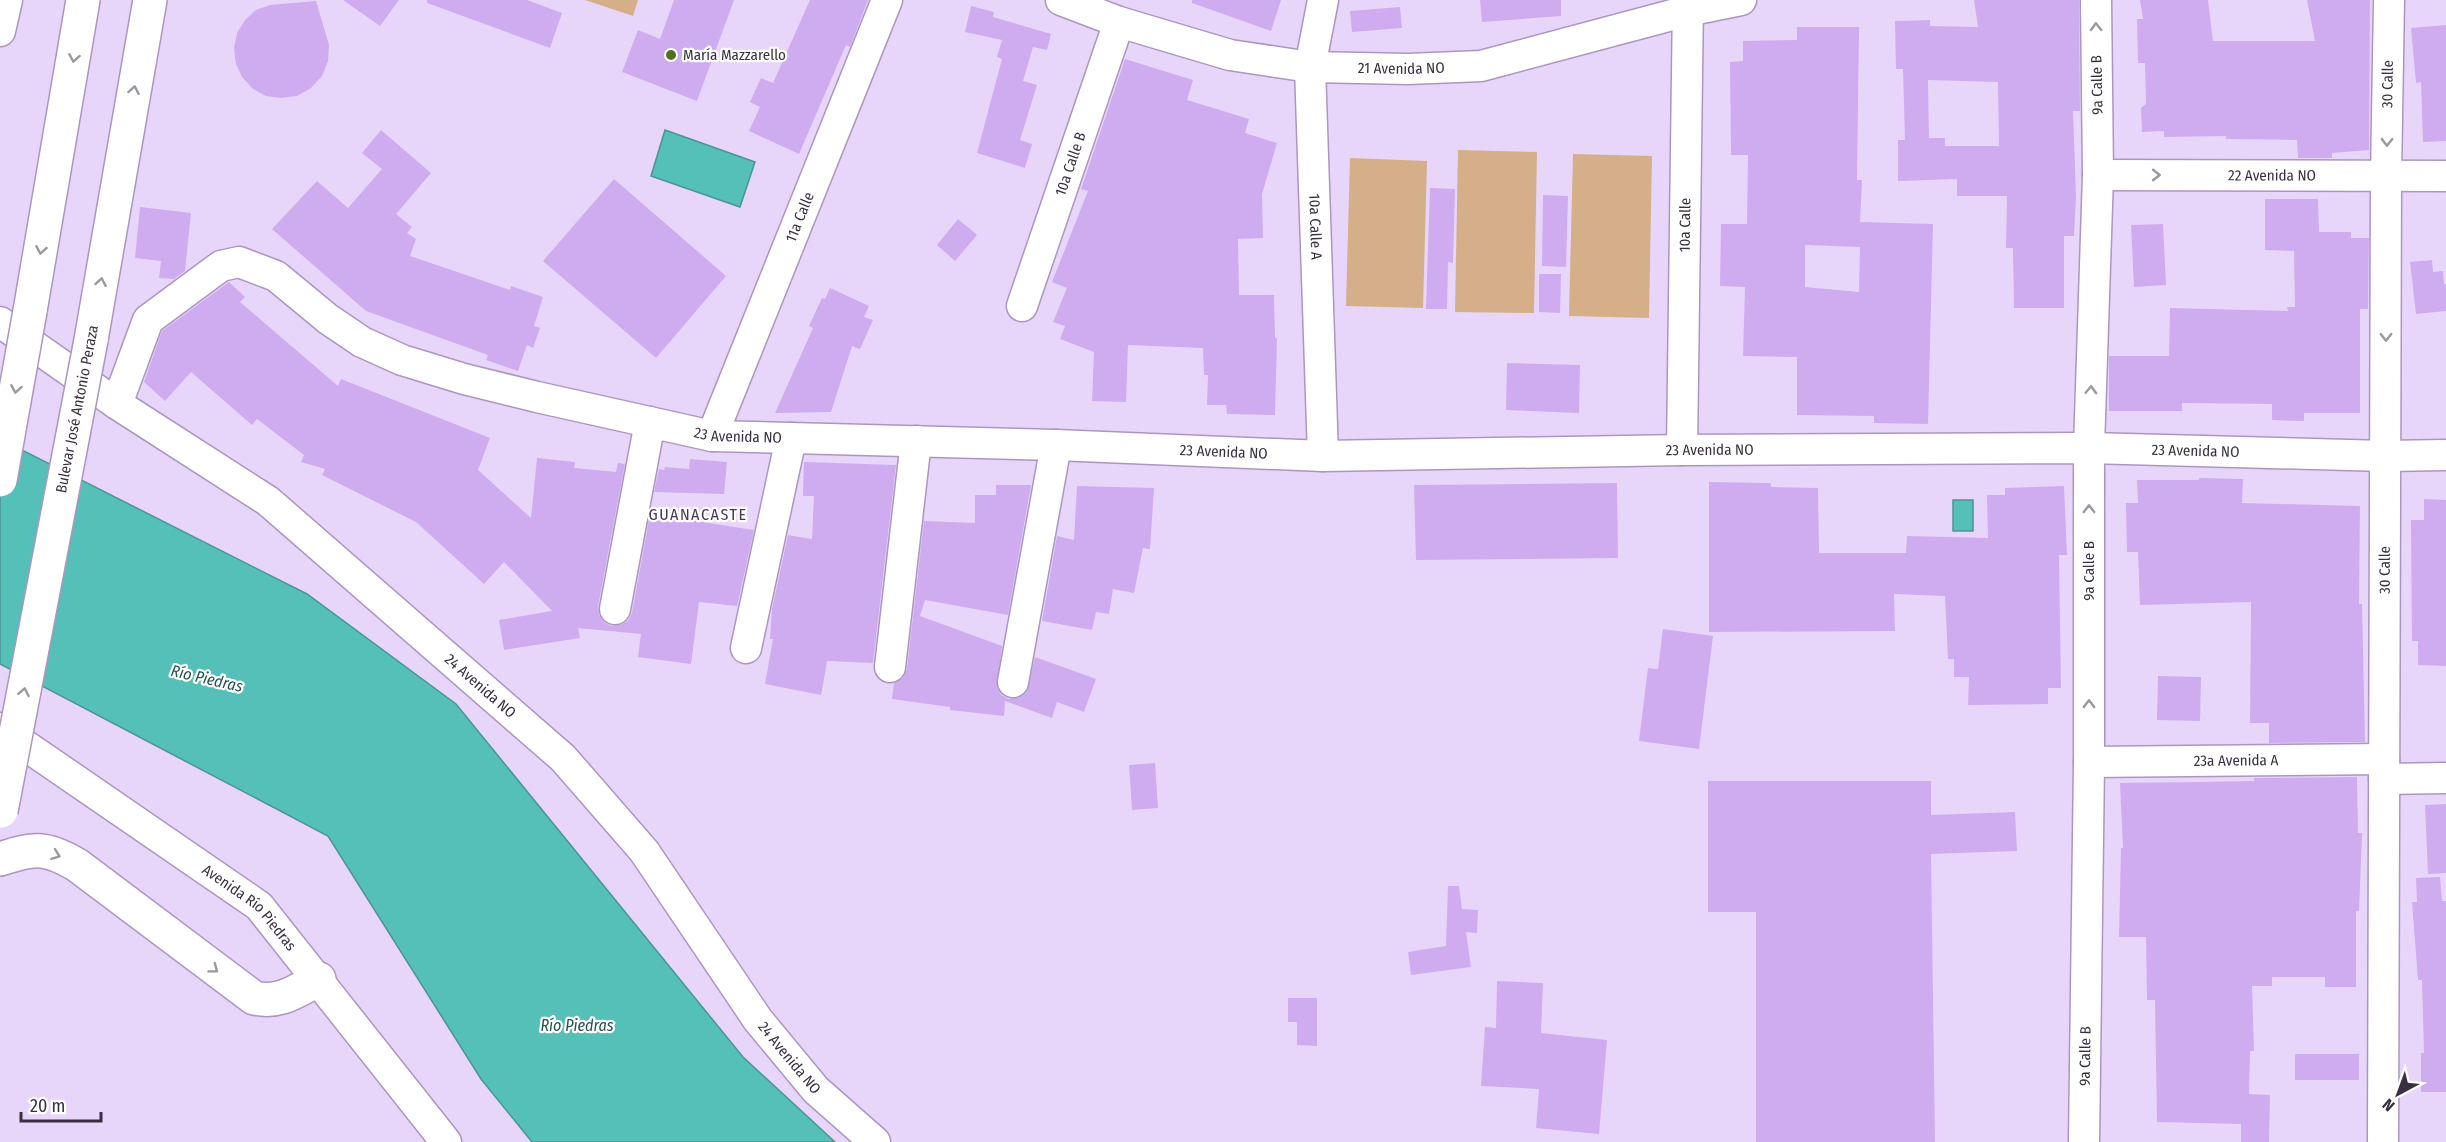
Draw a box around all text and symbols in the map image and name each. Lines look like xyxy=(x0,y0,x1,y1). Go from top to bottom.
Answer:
one-way arrow xyxy=(2090,22,2102,31)
place label: María Mazzarello xyxy=(683,46,786,64)
marker: María Mazzarello xyxy=(664,48,678,62)
one-way arrow xyxy=(68,53,80,62)
street label: 9a Calle B xyxy=(2087,55,2107,115)
street label: 21 Avenida NO xyxy=(1358,59,1445,78)
street label: 30 Calle xyxy=(2378,60,2397,108)
one-way arrow xyxy=(127,86,140,96)
street label: 10a Calle B xyxy=(1051,130,1090,198)
one-way arrow xyxy=(2381,138,2393,147)
street label: 22 Avenida NO xyxy=(2228,166,2316,185)
one-way arrow xyxy=(2152,169,2161,181)
street label: 11a Calle xyxy=(782,189,818,245)
street label: 10a Calle A xyxy=(1305,193,1325,260)
street label: 10a Calle xyxy=(1676,198,1694,252)
one-way arrow xyxy=(35,245,47,254)
one-way arrow xyxy=(94,278,106,287)
street label: Bulevar José Antonio Peraza xyxy=(52,324,102,494)
one-way arrow xyxy=(2380,333,2392,342)
one-way arrow xyxy=(10,384,23,394)
one-way arrow xyxy=(2084,385,2097,394)
street label: 23 Avenida NO xyxy=(692,423,782,447)
street label: 23 Avenida NO xyxy=(1179,441,1268,463)
street label: 23 Avenida NO xyxy=(1665,441,1754,459)
street label: 23 Avenida NO xyxy=(2151,441,2240,461)
one-way arrow xyxy=(2083,504,2095,513)
district label: GUANACASTE xyxy=(649,505,747,524)
street label: 9a Calle B xyxy=(2080,541,2098,601)
street label: 30 Calle xyxy=(2376,546,2394,594)
street label: 24 Avenida NO xyxy=(441,650,520,722)
water label: Río Piedras xyxy=(169,661,245,696)
one-way arrow xyxy=(17,687,30,697)
one-way arrow xyxy=(2083,699,2095,708)
street label: 23a Avenida A xyxy=(2194,751,2279,770)
one-way arrow xyxy=(50,848,61,860)
street label: Avenida Río Piedras xyxy=(199,861,300,954)
one-way arrow xyxy=(207,961,218,972)
water label: Río Piedras xyxy=(540,1016,614,1035)
street label: 24 Avenida NO xyxy=(754,1018,824,1098)
street label: 9a Calle B xyxy=(2076,1026,2095,1086)
north arrow xyxy=(2368,1064,2428,1124)
scale bar xyxy=(21,1085,100,1123)
text: 20 m xyxy=(30,1095,65,1117)
text: N xyxy=(2379,1095,2398,1115)

